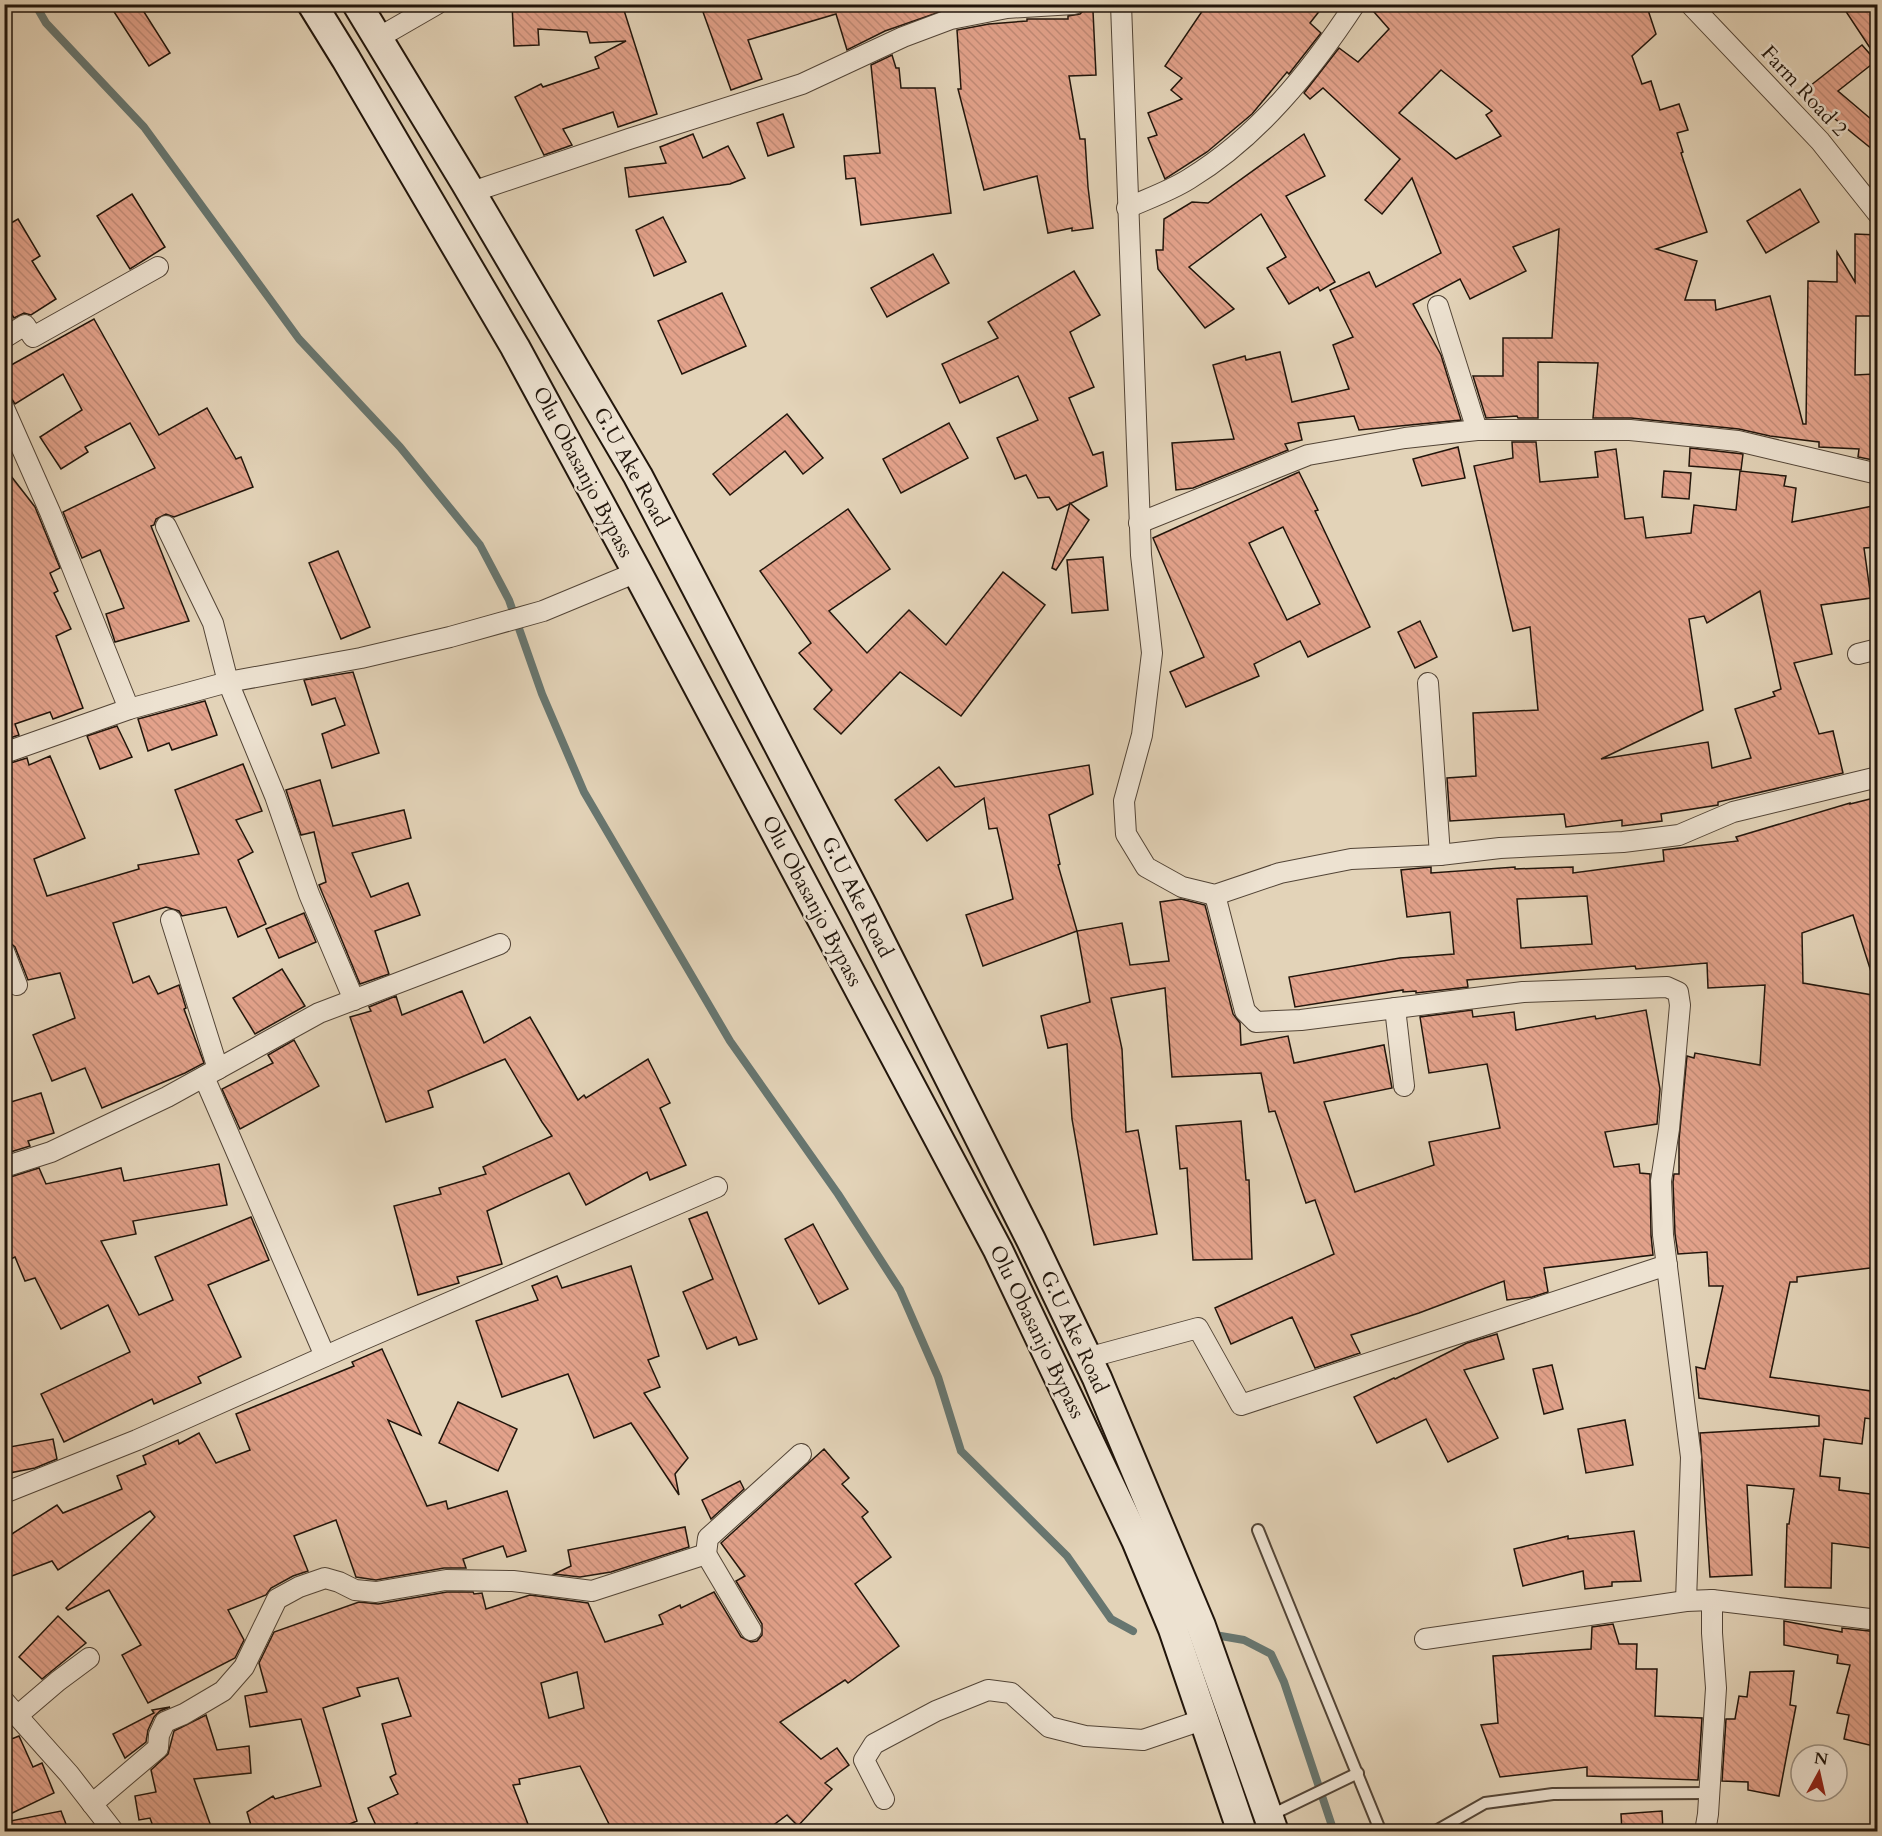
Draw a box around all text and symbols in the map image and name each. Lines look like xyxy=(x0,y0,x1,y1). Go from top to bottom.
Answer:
street label: Farm Road 2 xyxy=(1754,39,1854,143)
street label: Olu Obasanjo Bypass xyxy=(526,381,640,563)
street label: G.U Ake Road xyxy=(586,402,676,532)
street label: Olu Obasanjo Bypass xyxy=(755,810,869,992)
street label: G.U Ake Road xyxy=(814,831,900,963)
street label: Olu Obasanjo Bypass xyxy=(982,1240,1092,1424)
street label: G.U Ake Road xyxy=(1033,1266,1115,1398)
north arrow xyxy=(1789,1743,1849,1803)
text: N xyxy=(1813,1747,1829,1771)

